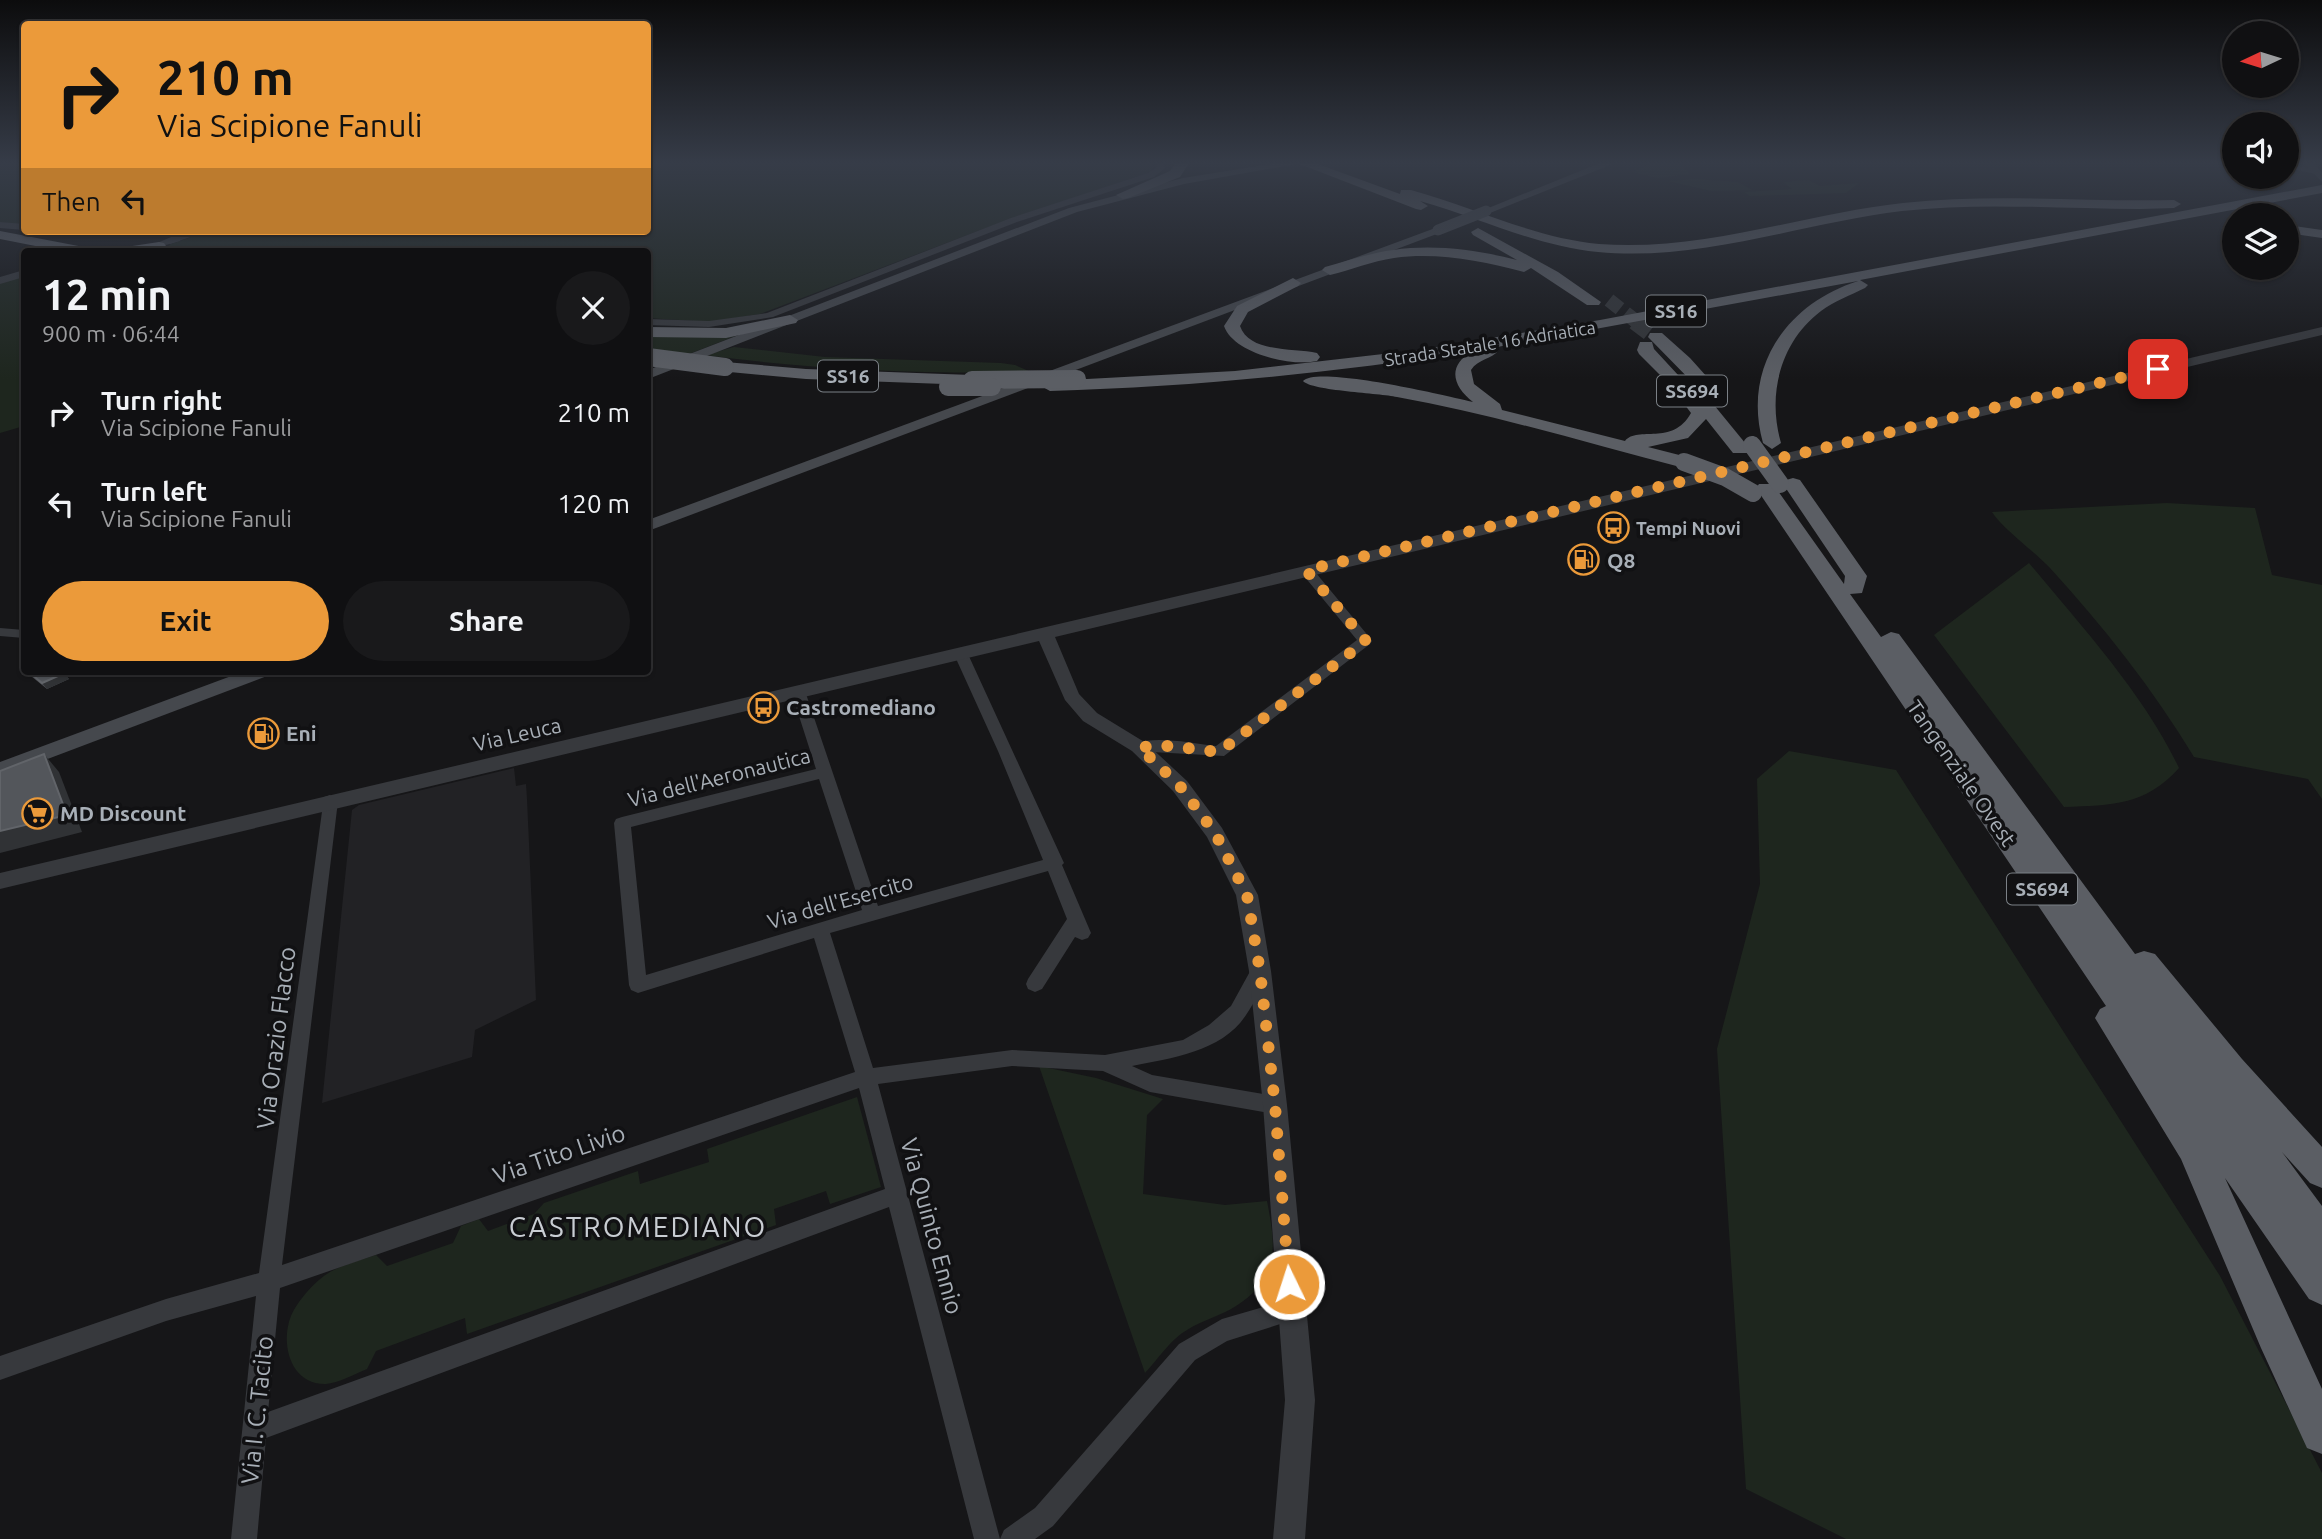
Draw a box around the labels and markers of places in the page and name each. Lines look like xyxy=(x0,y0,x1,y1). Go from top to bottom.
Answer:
pin xyxy=(2128,339,2188,399)
bus stop icon: Tempi Nuovi xyxy=(1596,511,1630,545)
place label: Tempi Nuovi xyxy=(1636,518,1741,538)
fuel station icon: Q8 xyxy=(1567,543,1601,577)
place label: Q8 xyxy=(1607,548,1635,572)
bus stop icon: Castromediano xyxy=(746,690,780,724)
place label: Castromediano xyxy=(786,695,936,719)
fuel station icon: Eni xyxy=(246,716,280,750)
place label: Eni xyxy=(286,721,317,745)
supermarket icon: MD Discount xyxy=(20,796,54,830)
place label: MD Discount xyxy=(60,801,186,825)

